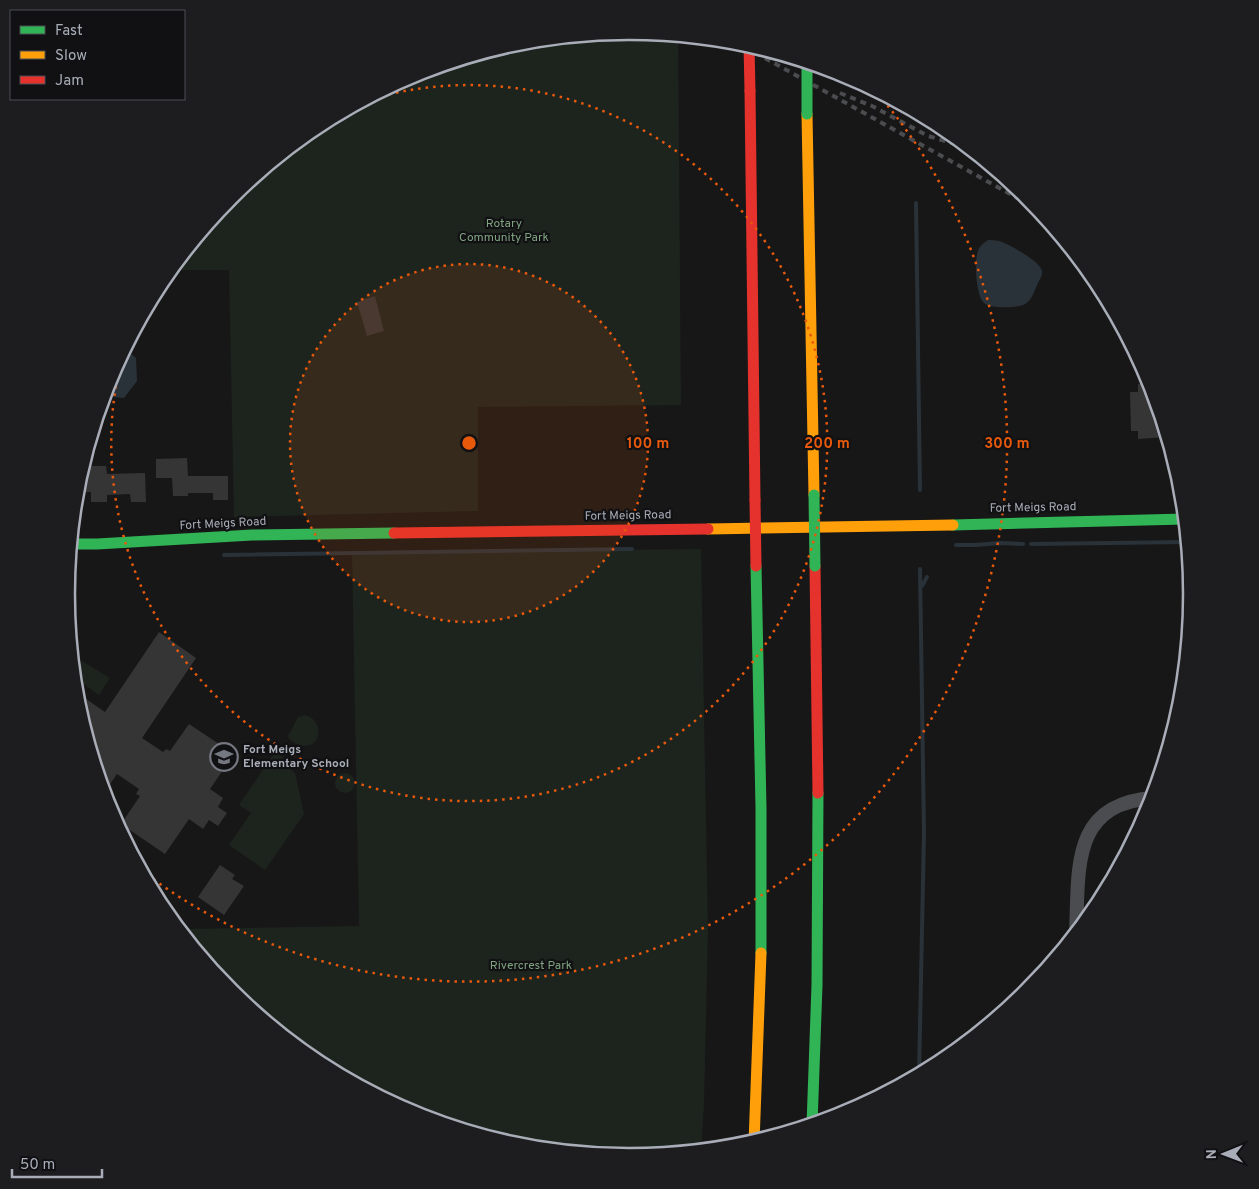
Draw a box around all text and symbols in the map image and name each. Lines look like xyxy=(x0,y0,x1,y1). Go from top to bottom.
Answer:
legend xyxy=(10,10,185,100)
text: Fast xyxy=(55,22,83,41)
text: Slow xyxy=(55,47,87,66)
text: Jam xyxy=(55,72,84,91)
park label: Rotary Community Park xyxy=(459,216,549,246)
centre of rings xyxy=(460,434,478,452)
text: 100 m xyxy=(627,435,669,454)
text: 200 m xyxy=(804,435,850,454)
text: 300 m xyxy=(984,435,1030,454)
street label: Fort Meigs Road xyxy=(989,499,1077,517)
street label: Fort Meigs Road xyxy=(584,507,672,525)
street label: Fort Meigs Road xyxy=(179,514,267,534)
school or university icon: Fort Meigs Elementary School xyxy=(209,742,239,772)
place label: Fort Meigs Elementary School xyxy=(243,742,349,772)
park label: Rivercrest Park xyxy=(490,958,572,974)
north arrow xyxy=(1199,1129,1249,1179)
scale bar xyxy=(12,1146,102,1178)
text: N xyxy=(1204,1149,1221,1159)
text: 50 m xyxy=(20,1156,55,1175)

